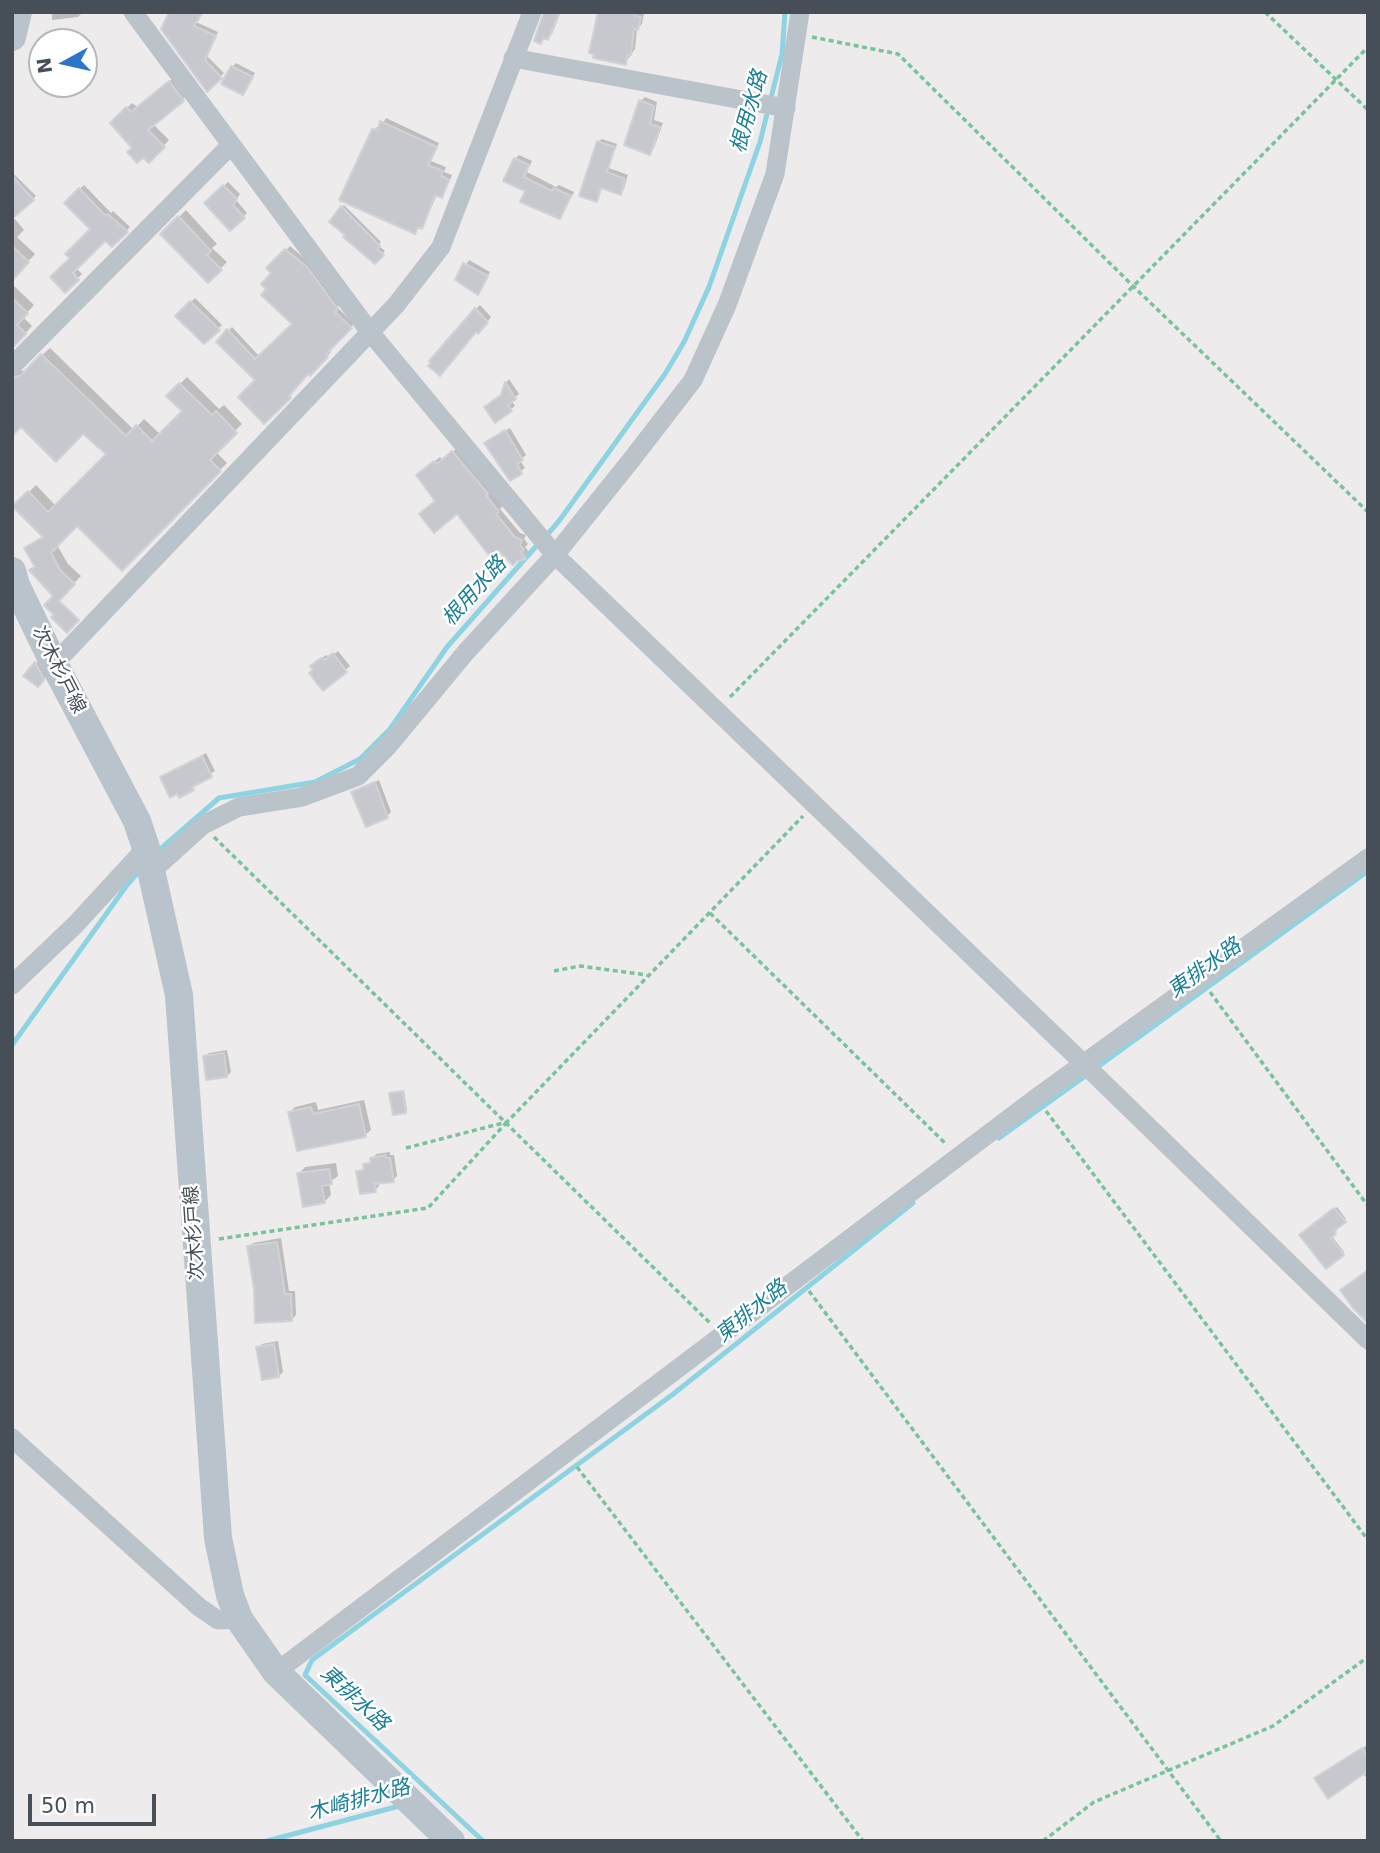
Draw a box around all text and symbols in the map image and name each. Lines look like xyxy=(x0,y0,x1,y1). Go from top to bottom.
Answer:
north arrow xyxy=(28,28,98,98)
text: N xyxy=(32,56,56,75)
water label: 根用水路 xyxy=(726,68,774,156)
water label: 根用水路 xyxy=(438,552,512,632)
street label: 次木杉戸線 xyxy=(26,623,90,717)
water label: 東排水路 xyxy=(1164,934,1246,1004)
street label: 次木杉戸線 xyxy=(180,1185,210,1281)
water label: 東排水路 xyxy=(711,1276,793,1348)
water label: 東排水路 xyxy=(315,1661,393,1737)
water label: 木崎排水路 xyxy=(305,1775,413,1827)
scale bar xyxy=(32,1780,159,1824)
text: 50 m xyxy=(41,1794,95,1818)

